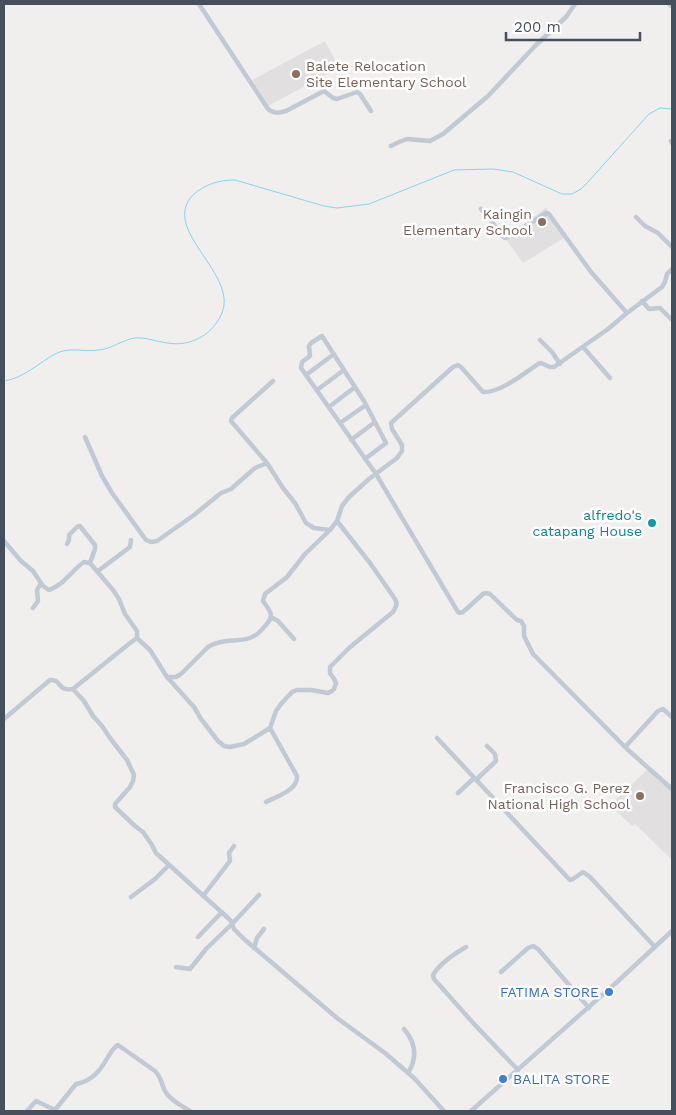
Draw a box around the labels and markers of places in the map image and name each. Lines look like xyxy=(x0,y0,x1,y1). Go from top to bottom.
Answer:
place label: Balete Relocation Site Elementary School xyxy=(306,58,467,90)
marker: Balete Relocation Site Elementary School xyxy=(290,68,302,80)
place label: Kaingin Elementary School xyxy=(403,206,533,238)
marker: Kaingin Elementary School xyxy=(536,216,548,228)
place label: alfredo's catapang House xyxy=(532,507,642,539)
marker: alfredo's catapang House xyxy=(646,517,658,529)
place label: Francisco G. Perez National High School xyxy=(488,780,631,812)
marker: Francisco G. Perez National High School xyxy=(634,790,646,802)
place label: FATIMA STORE xyxy=(500,984,599,1000)
marker: FATIMA STORE xyxy=(603,986,615,998)
place label: BALITA STORE xyxy=(513,1071,610,1087)
marker: BALITA STORE xyxy=(497,1073,509,1085)

